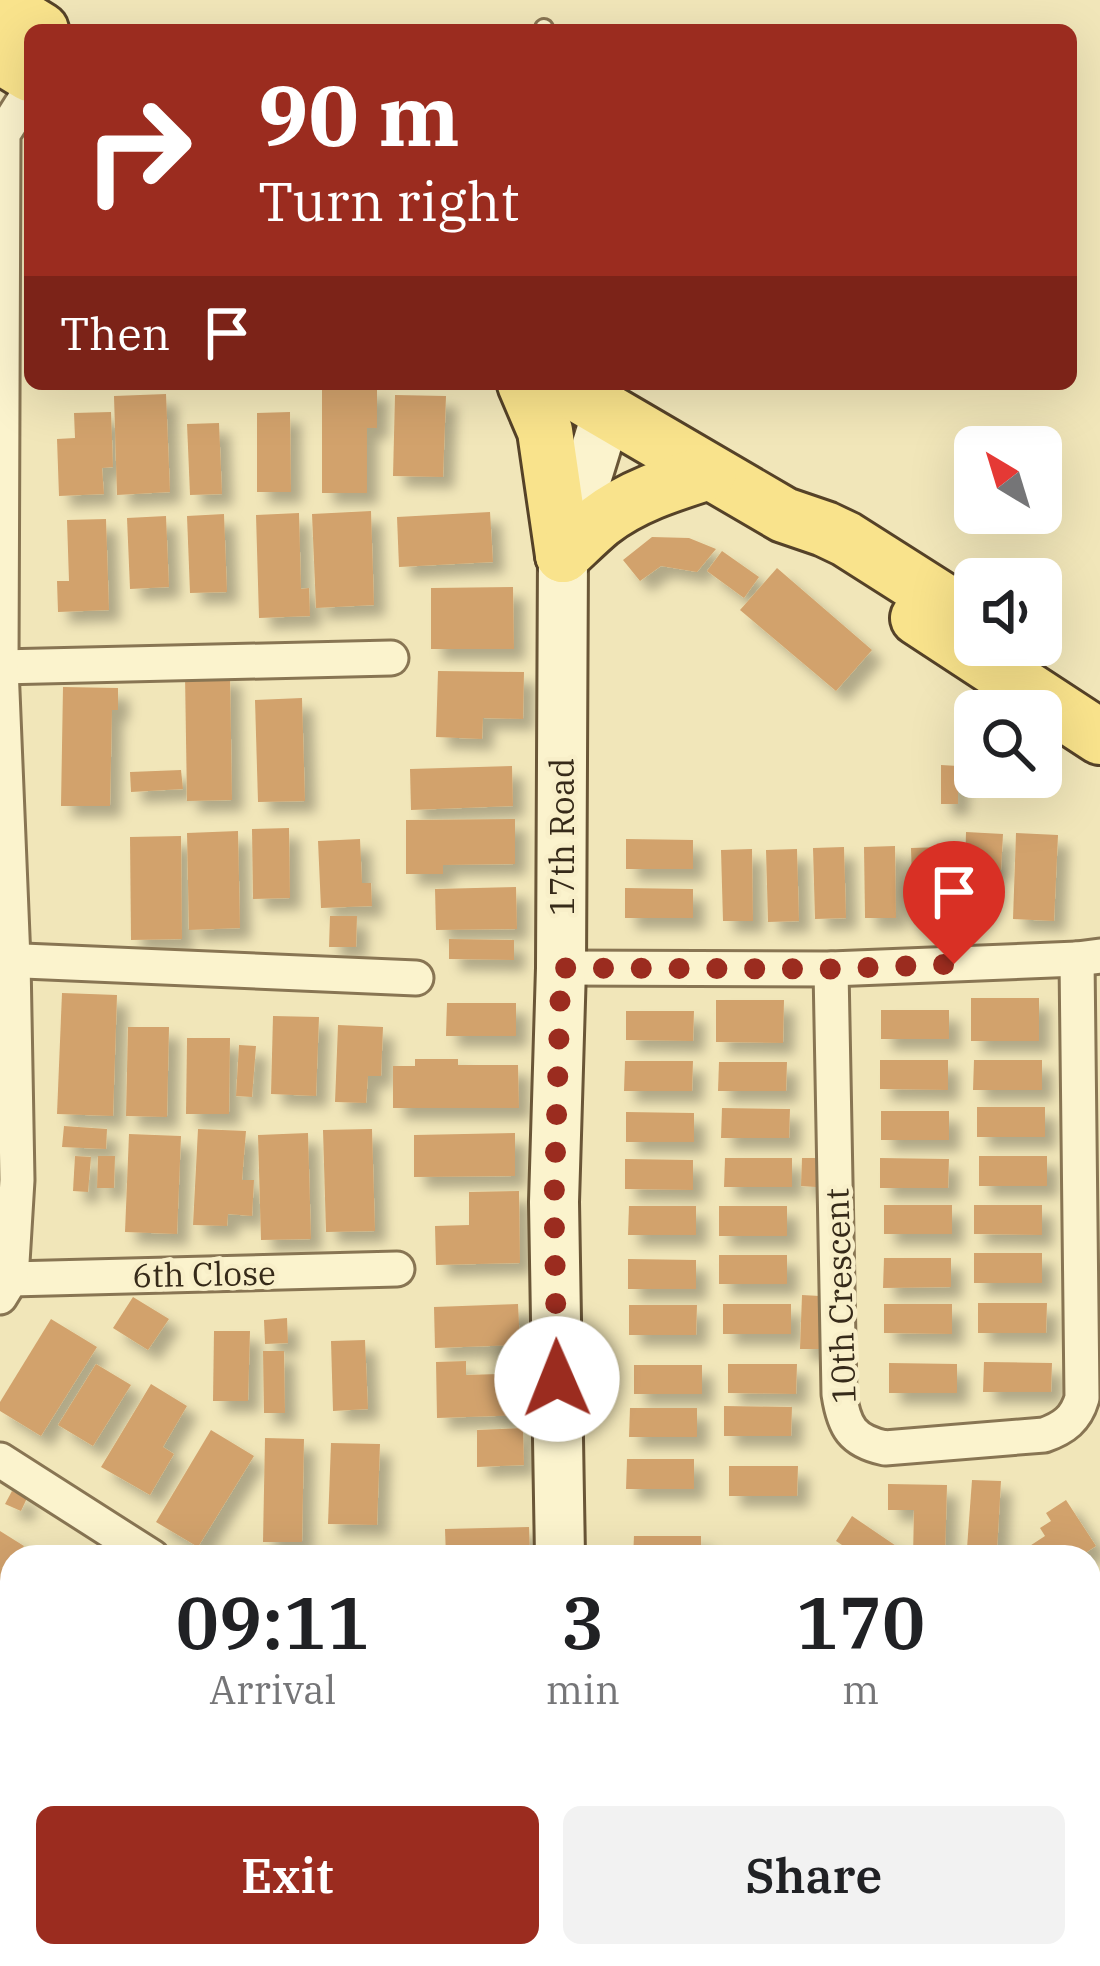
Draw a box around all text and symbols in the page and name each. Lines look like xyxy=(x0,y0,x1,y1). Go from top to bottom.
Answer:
text: 90 m xyxy=(258,60,460,169)
icon: right xyxy=(60,72,216,228)
text: Turn right xyxy=(258,166,520,236)
icon: arrive xyxy=(194,300,260,366)
text: Then xyxy=(60,304,170,362)
north arrow xyxy=(954,426,1062,534)
map controls xyxy=(954,426,1062,798)
button: sound xyxy=(954,558,1062,666)
button: search xyxy=(954,690,1062,798)
street label: 17th Road xyxy=(540,758,583,916)
pin xyxy=(903,841,1005,964)
icon: arrive xyxy=(921,859,987,925)
street label: 10th Crescent xyxy=(814,1187,865,1405)
street label: 6th Close xyxy=(132,1251,276,1296)
position arrow xyxy=(494,1316,620,1442)
text: 09:11 xyxy=(176,1575,370,1669)
text: 3 xyxy=(561,1575,604,1669)
text: 170 xyxy=(796,1575,925,1669)
text: Arrival xyxy=(209,1664,336,1715)
text: min xyxy=(546,1664,620,1715)
text: m xyxy=(842,1664,879,1715)
button: Exit xyxy=(36,1806,539,1944)
button: Share xyxy=(563,1806,1065,1944)

